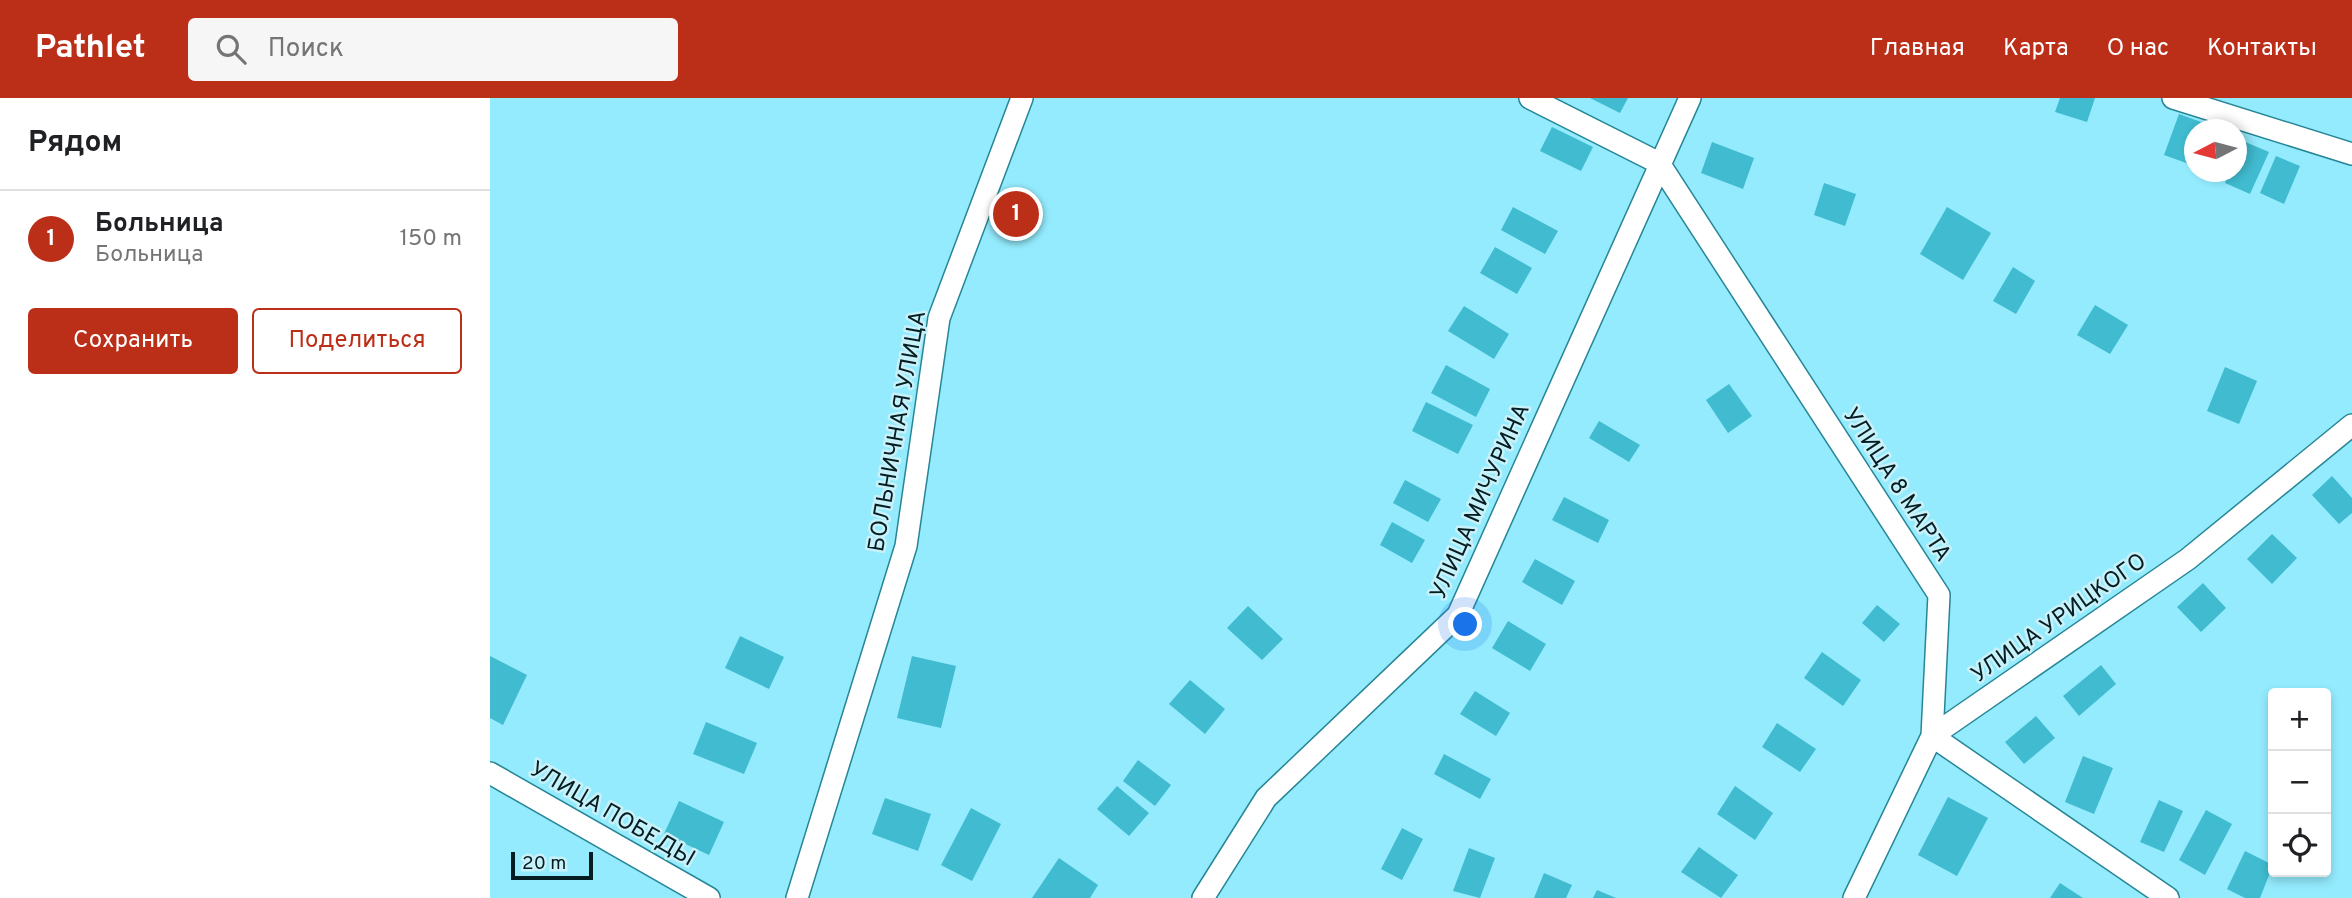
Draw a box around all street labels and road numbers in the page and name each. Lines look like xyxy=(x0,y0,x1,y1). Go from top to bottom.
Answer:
street label: БОЛЬНИЧНАЯ УЛИЦА xyxy=(863,309,934,554)
street label: УЛИЦА МИЧУРИНА xyxy=(1425,400,1538,605)
street label: УЛИЦА 8 МАРТА xyxy=(1835,403,1957,568)
street label: УЛИЦА УРИЦКОГО xyxy=(1966,548,2153,690)
street label: УЛИЦА ПОБЕДЫ xyxy=(524,756,700,874)

